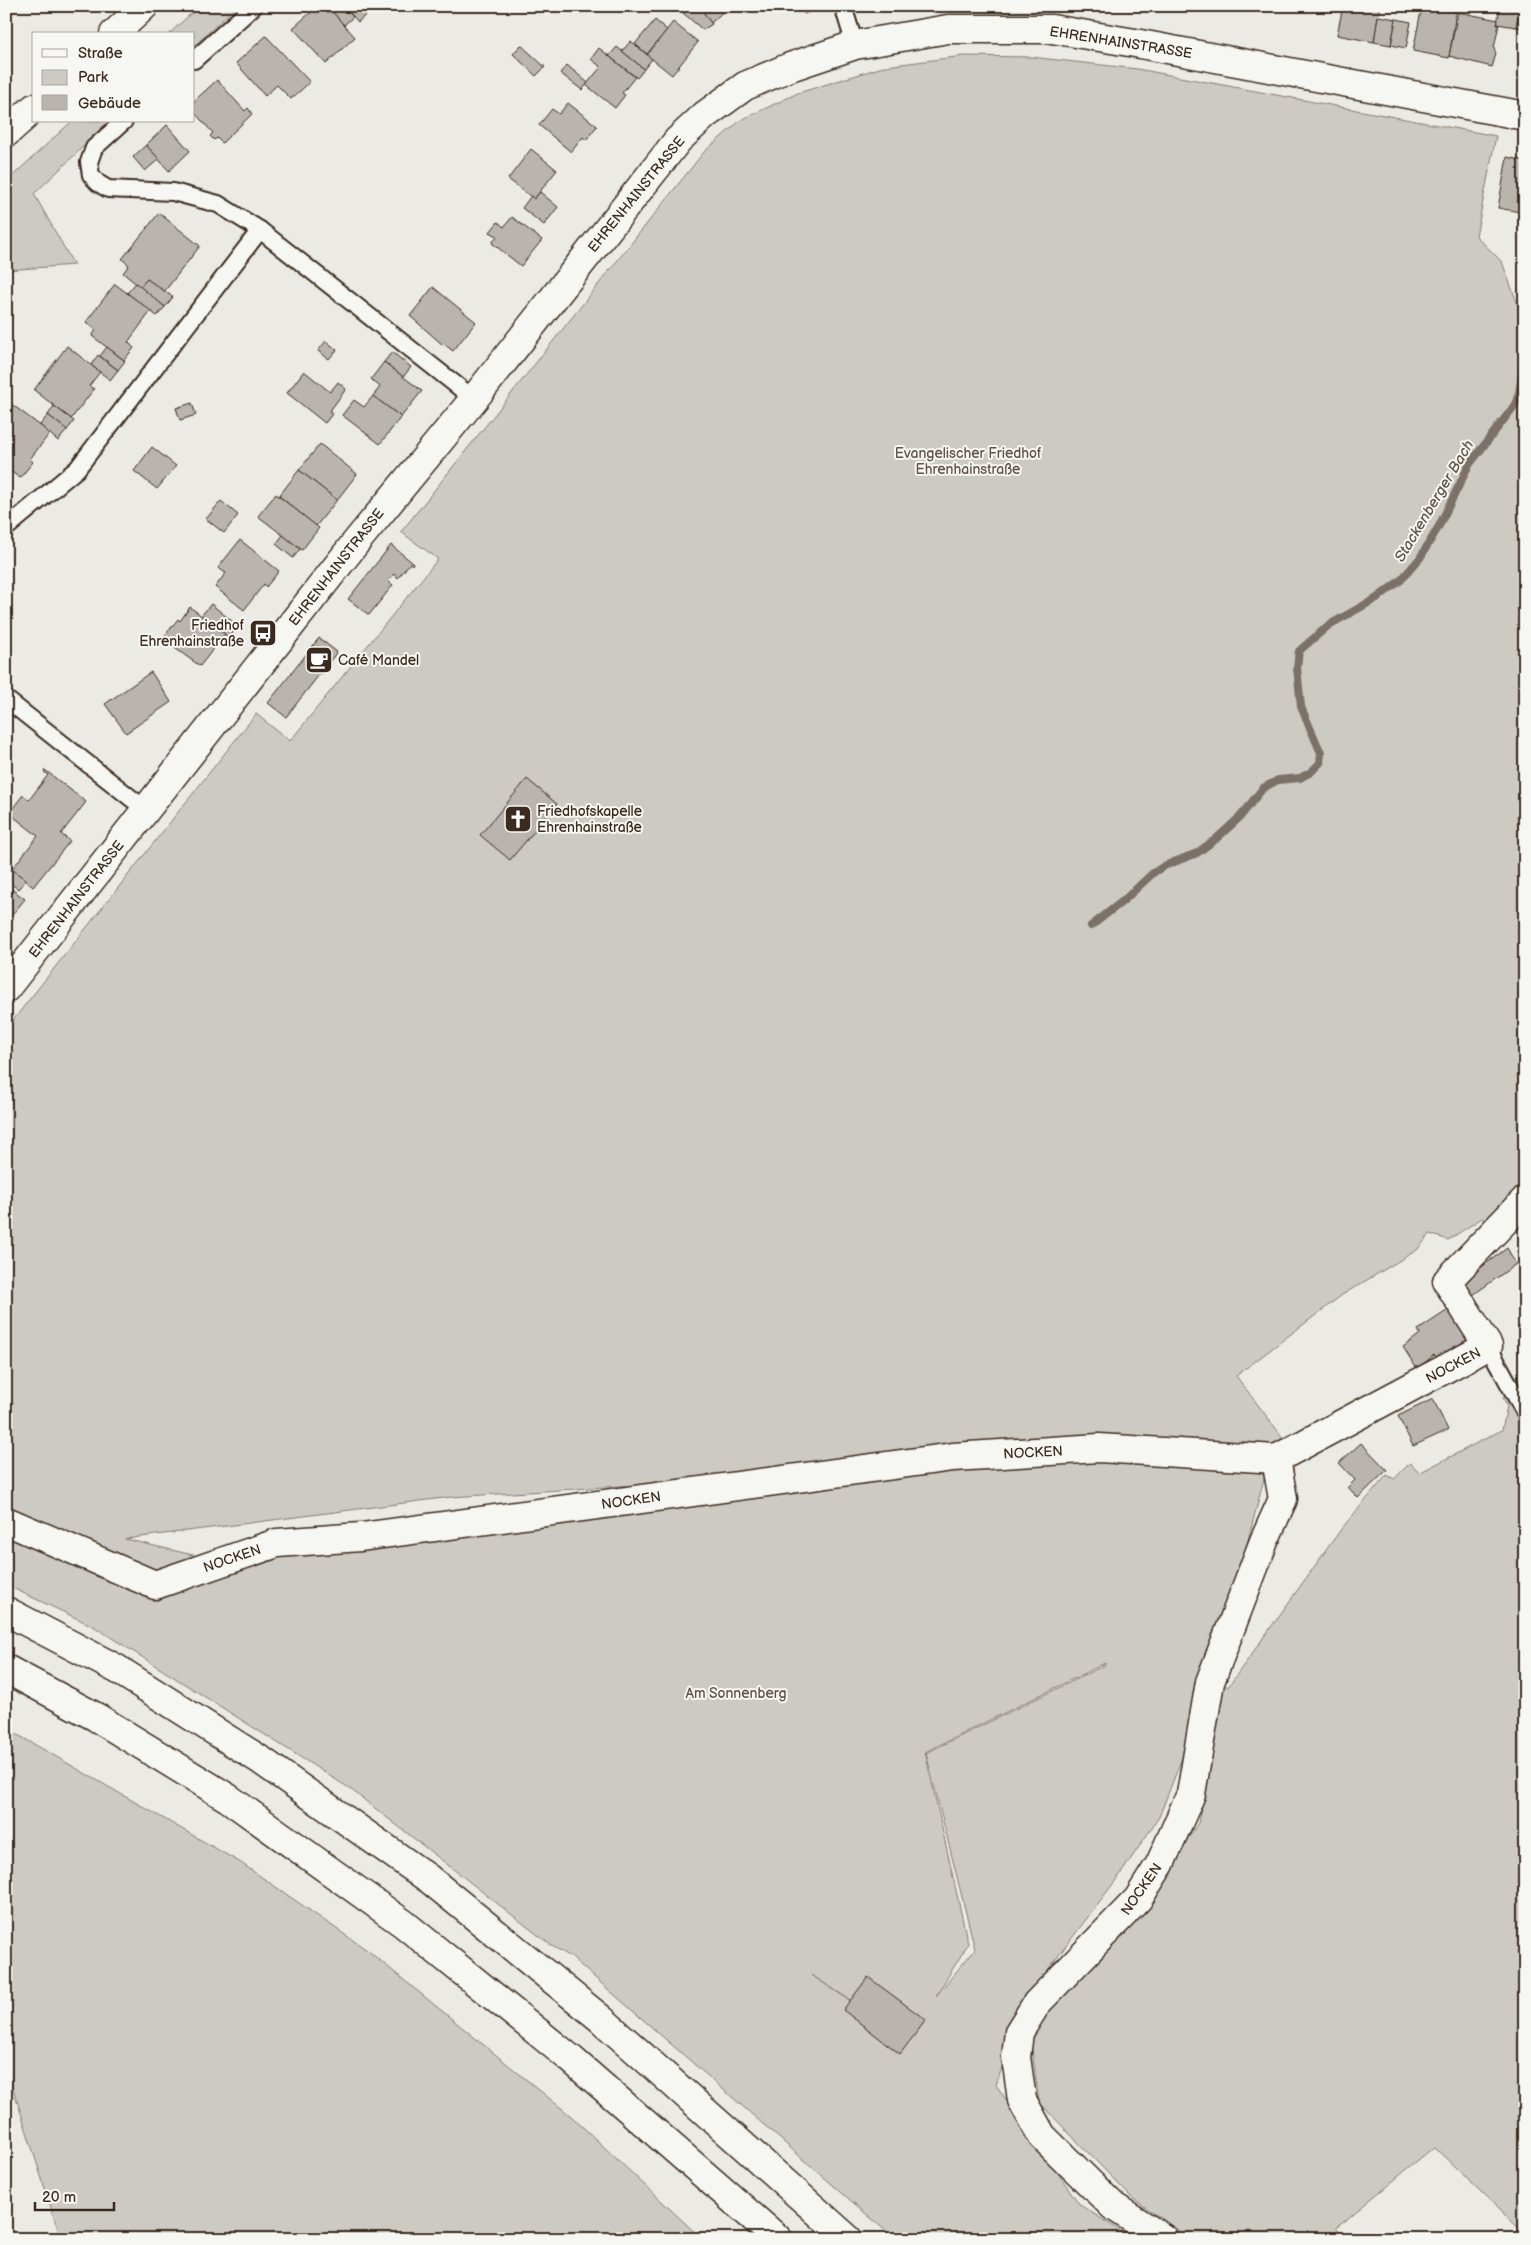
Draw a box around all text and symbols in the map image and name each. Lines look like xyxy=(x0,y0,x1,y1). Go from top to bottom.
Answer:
street label: EHRENHAINSTRASSE xyxy=(1048,23,1193,62)
legend xyxy=(32,32,195,122)
text: Straße xyxy=(78,44,123,63)
text: Park xyxy=(78,68,109,87)
text: Gebäude xyxy=(78,94,141,113)
street label: EHRENHAINSTRASSE xyxy=(584,133,688,256)
water label: Stackenberger Bach xyxy=(1391,437,1478,566)
park label: Evangelischer Friedhof Ehrenhainstraße xyxy=(895,445,1042,478)
street label: EHRENHAINSTRASSE xyxy=(285,505,387,629)
place label: Friedhof Ehrenhainstraße xyxy=(139,617,245,650)
bus stop icon: Friedhof Ehrenhainstraße xyxy=(248,618,278,648)
cafe icon: Café Mandel xyxy=(304,645,334,675)
place label: Café Mandel xyxy=(338,652,419,669)
place label: Friedhofskapelle Ehrenhainstraße xyxy=(537,803,642,836)
church icon: Friedhofskapelle Ehrenhainstraße xyxy=(503,804,533,834)
street label: EHRENHAINSTRASSE xyxy=(25,837,127,961)
street label: NOCKEN xyxy=(1423,1344,1484,1387)
street label: NOCKEN xyxy=(1003,1442,1063,1463)
street label: NOCKEN xyxy=(600,1488,662,1513)
street label: NOCKEN xyxy=(201,1541,263,1576)
park label: Am Sonnenberg xyxy=(685,1685,787,1702)
street label: NOCKEN xyxy=(1117,1860,1166,1919)
scale bar xyxy=(35,2180,114,2212)
text: 20 m xyxy=(42,2188,76,2207)

